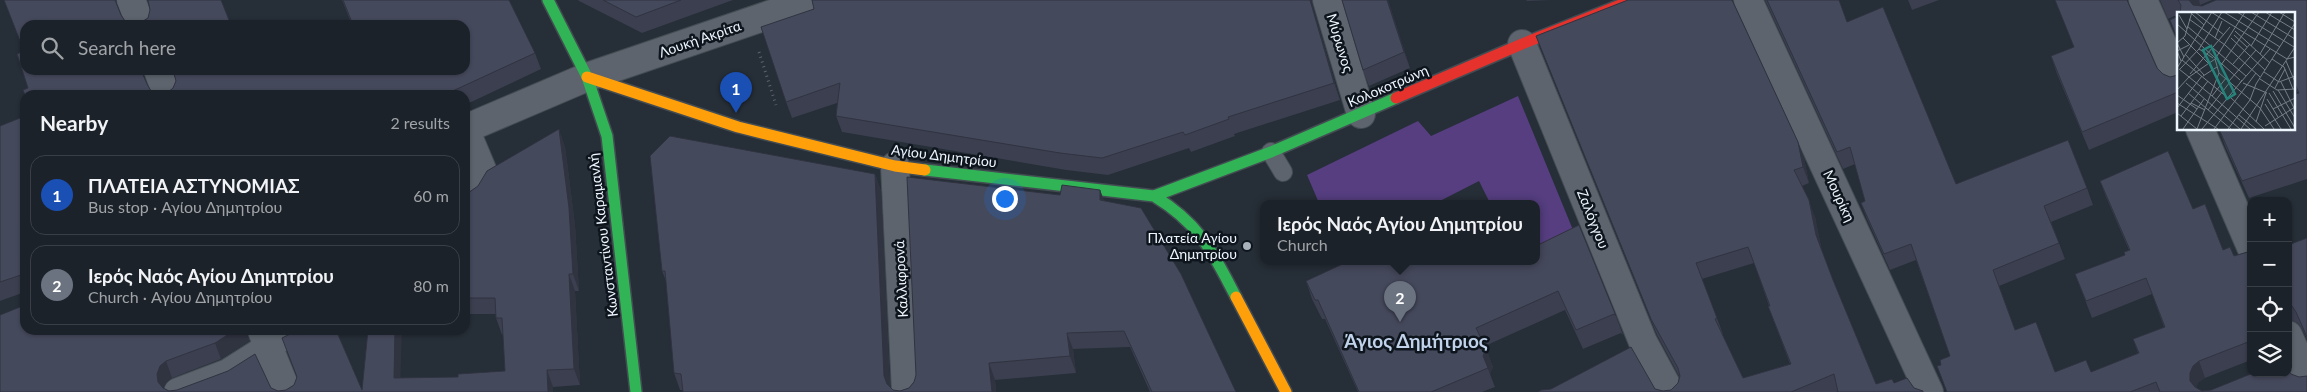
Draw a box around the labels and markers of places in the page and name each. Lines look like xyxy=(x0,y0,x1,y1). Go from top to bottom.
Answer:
pin: 1 xyxy=(720,72,752,113)
place label: Πλατεία Αγίου Δημητρίου xyxy=(1147,229,1237,262)
marker: Πλατεία Αγίου Δημητρίου xyxy=(1241,240,1253,252)
pin: 2 xyxy=(1384,281,1416,322)

